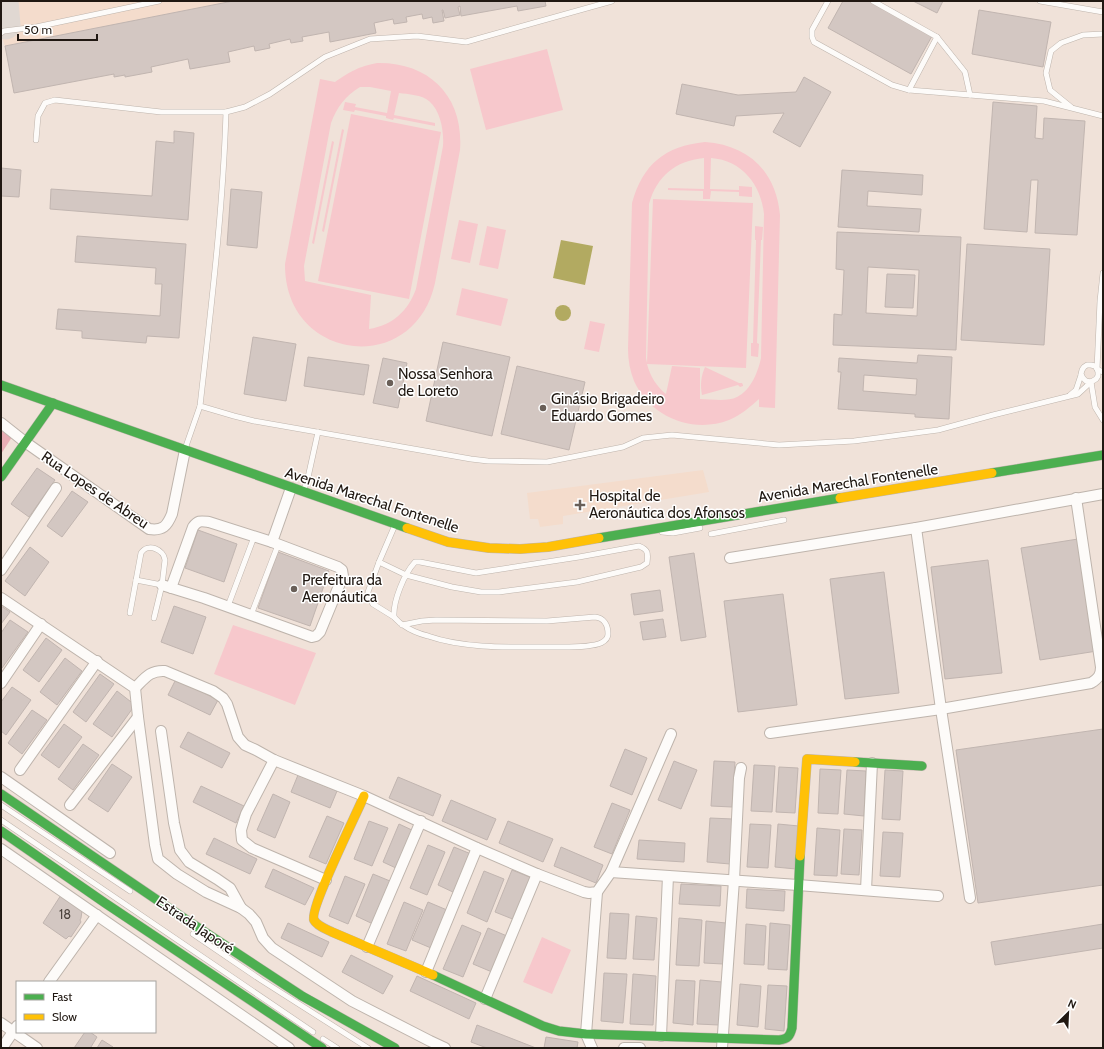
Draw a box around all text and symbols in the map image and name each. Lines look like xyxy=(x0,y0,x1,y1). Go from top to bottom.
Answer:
scale bar xyxy=(18,16,97,42)
text: 50 m xyxy=(24,22,52,37)
place label: Nossa Senhora de Loreto xyxy=(398,365,493,400)
marker: Nossa Senhora de Loreto xyxy=(385,378,395,388)
place label: Ginásio Brigadeiro Eduardo Gomes xyxy=(551,390,664,425)
marker: Ginásio Brigadeiro Eduardo Gomes xyxy=(538,403,548,413)
street label: Rua Lopes de Abreu xyxy=(38,447,152,533)
street label: Avenida Marechal Fontenelle xyxy=(757,460,939,506)
street label: Avenida Marechal Fontenelle xyxy=(283,463,462,537)
place label: Hospital de Aeronáutica dos Afonsos xyxy=(589,487,745,522)
marker: Hospital de Aeronáutica dos Afonsos xyxy=(574,499,586,511)
place label: Prefeitura da Aeronáutica xyxy=(302,571,383,606)
marker: Prefeitura da Aeronáutica xyxy=(289,584,299,594)
street label: Estrada Japoré xyxy=(153,892,238,958)
house number: 18 xyxy=(59,906,71,922)
legend xyxy=(16,981,156,1033)
text: Fast xyxy=(52,989,72,1004)
north arrow xyxy=(1048,993,1088,1033)
text: N xyxy=(1066,996,1078,1012)
text: Slow xyxy=(52,1009,77,1024)

